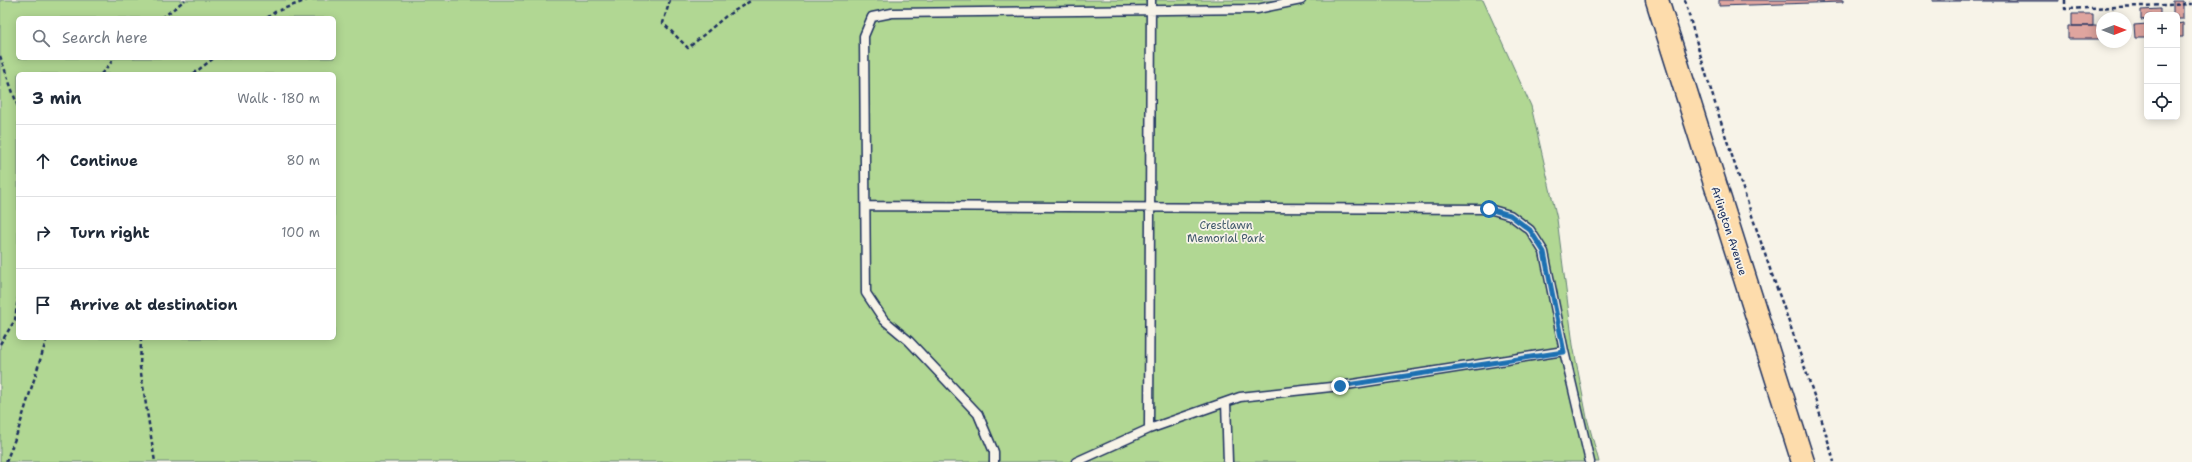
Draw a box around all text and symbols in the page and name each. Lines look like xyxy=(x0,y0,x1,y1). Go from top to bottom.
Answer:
north arrow xyxy=(2096,12,2132,48)
map controls xyxy=(2144,12,2180,120)
button: + xyxy=(2144,12,2180,48)
search box xyxy=(16,16,336,60)
icon: search xyxy=(30,27,52,49)
text: Search here xyxy=(62,28,148,48)
button: − xyxy=(2144,48,2180,84)
button: locate xyxy=(2144,84,2180,120)
text: 3 min xyxy=(32,87,82,109)
text: Walk · 180 m xyxy=(237,90,320,107)
icon: ahead xyxy=(32,150,54,172)
text: Continue xyxy=(70,151,138,171)
text: 80 m xyxy=(286,152,320,169)
street label: Arlington Avenue xyxy=(1708,185,1750,277)
route start xyxy=(1480,200,1498,218)
park label: Crestlawn Memorial Park xyxy=(1187,218,1265,246)
icon: right xyxy=(32,222,54,244)
text: Turn right xyxy=(70,223,150,243)
text: 100 m xyxy=(281,224,320,241)
icon: arrive xyxy=(32,294,54,316)
text: Arrive at destination xyxy=(70,295,238,315)
route end xyxy=(1331,377,1349,395)

